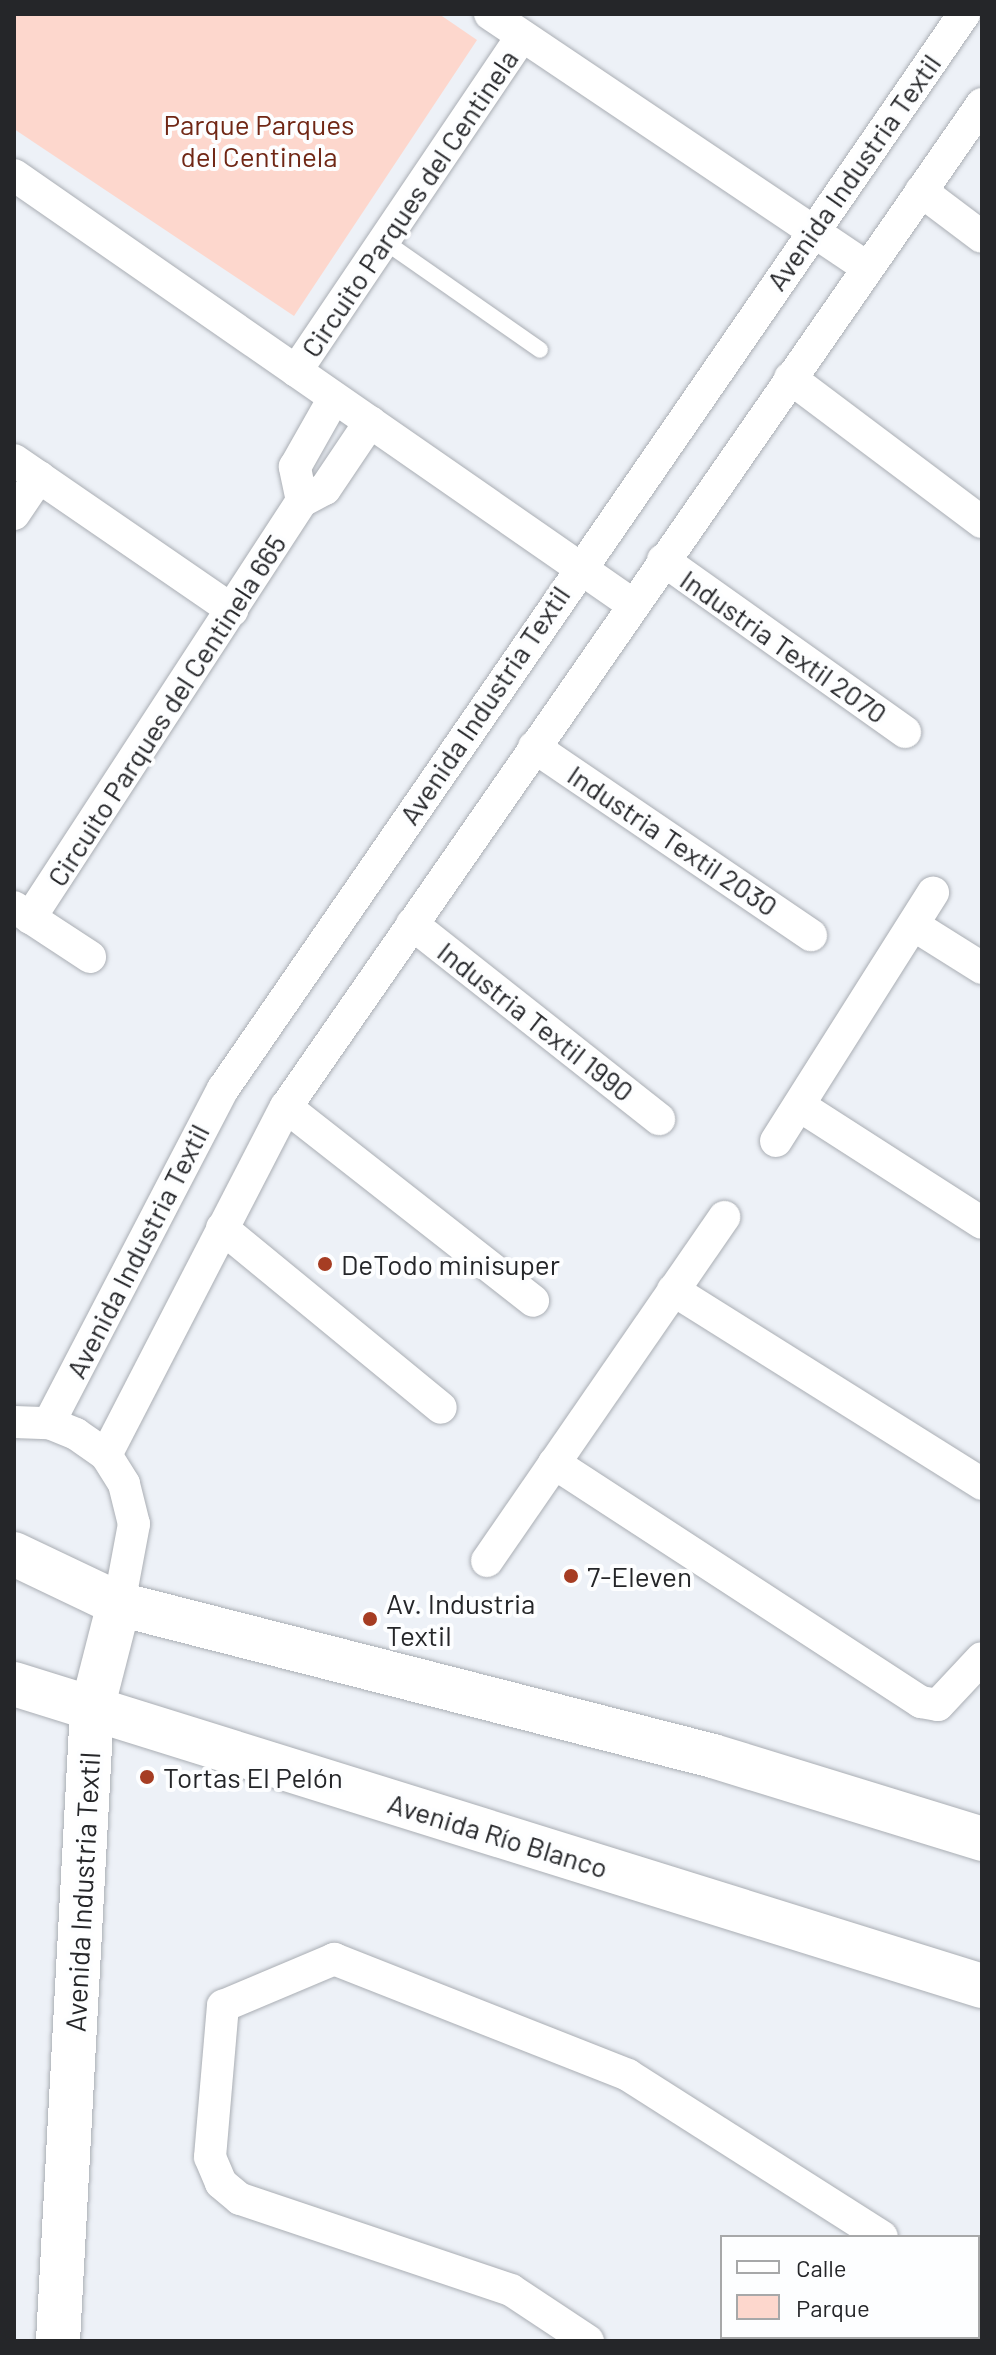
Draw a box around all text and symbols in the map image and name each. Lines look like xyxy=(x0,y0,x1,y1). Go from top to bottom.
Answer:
street label: Circuito Parques del Centinela xyxy=(293,43,525,363)
street label: Avenida Industria Textil xyxy=(759,48,947,296)
park label: Parque Parques del Centinela xyxy=(164,107,354,173)
street label: Circuito Parques del Centinela 665 xyxy=(40,528,292,892)
street label: Industria Textil 2070 xyxy=(674,562,894,730)
street label: Avenida Industria Textil xyxy=(392,579,576,831)
street label: Industria Textil 2030 xyxy=(562,757,784,923)
street label: Industria Textil 1990 xyxy=(431,934,641,1108)
street label: Avenida Industria Textil xyxy=(58,1118,216,1384)
place label: DeTodo minisuper xyxy=(341,1247,560,1281)
marker: DeTodo minisuper xyxy=(316,1255,334,1273)
place label: 7-Eleven xyxy=(587,1559,692,1593)
marker: 7-Eleven xyxy=(562,1567,580,1585)
place label: Av. Industria Textil xyxy=(386,1586,535,1652)
marker: Av. Industria Textil xyxy=(361,1610,379,1628)
street label: Avenida Industria Textil xyxy=(58,1751,106,2033)
place label: Tortas El Pelón xyxy=(163,1760,343,1794)
marker: Tortas El Pelón xyxy=(138,1768,156,1786)
street label: Avenida Río Blanco xyxy=(384,1786,612,1884)
legend xyxy=(720,2235,980,2339)
text: Calle xyxy=(796,2253,847,2282)
text: Parque xyxy=(796,2293,870,2322)

